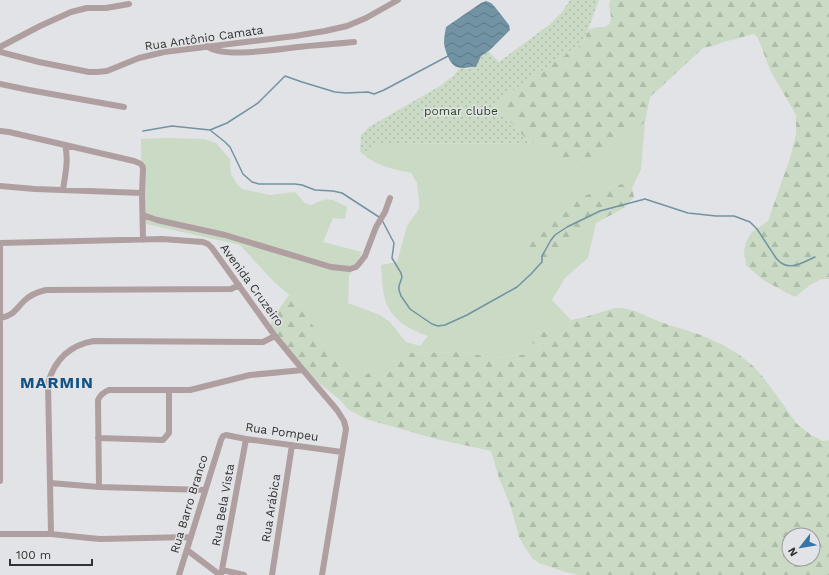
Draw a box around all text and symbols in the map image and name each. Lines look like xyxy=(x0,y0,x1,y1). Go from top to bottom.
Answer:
street label: Rua Antônio Camata xyxy=(144,23,264,53)
park label: pomar clube xyxy=(424,104,498,118)
street label: Avenida Cruzeiro xyxy=(217,241,287,329)
district label: MARMIN xyxy=(20,373,94,392)
street label: Rua Pompeu xyxy=(245,420,319,444)
street label: Rua Barro Branco xyxy=(167,453,211,555)
street label: Rua Bela Vista xyxy=(209,462,237,547)
street label: Rua Arábica xyxy=(259,473,283,543)
north arrow xyxy=(781,527,821,567)
scale bar xyxy=(10,541,92,567)
text: N xyxy=(785,545,801,559)
text: 100 m xyxy=(16,548,51,562)

